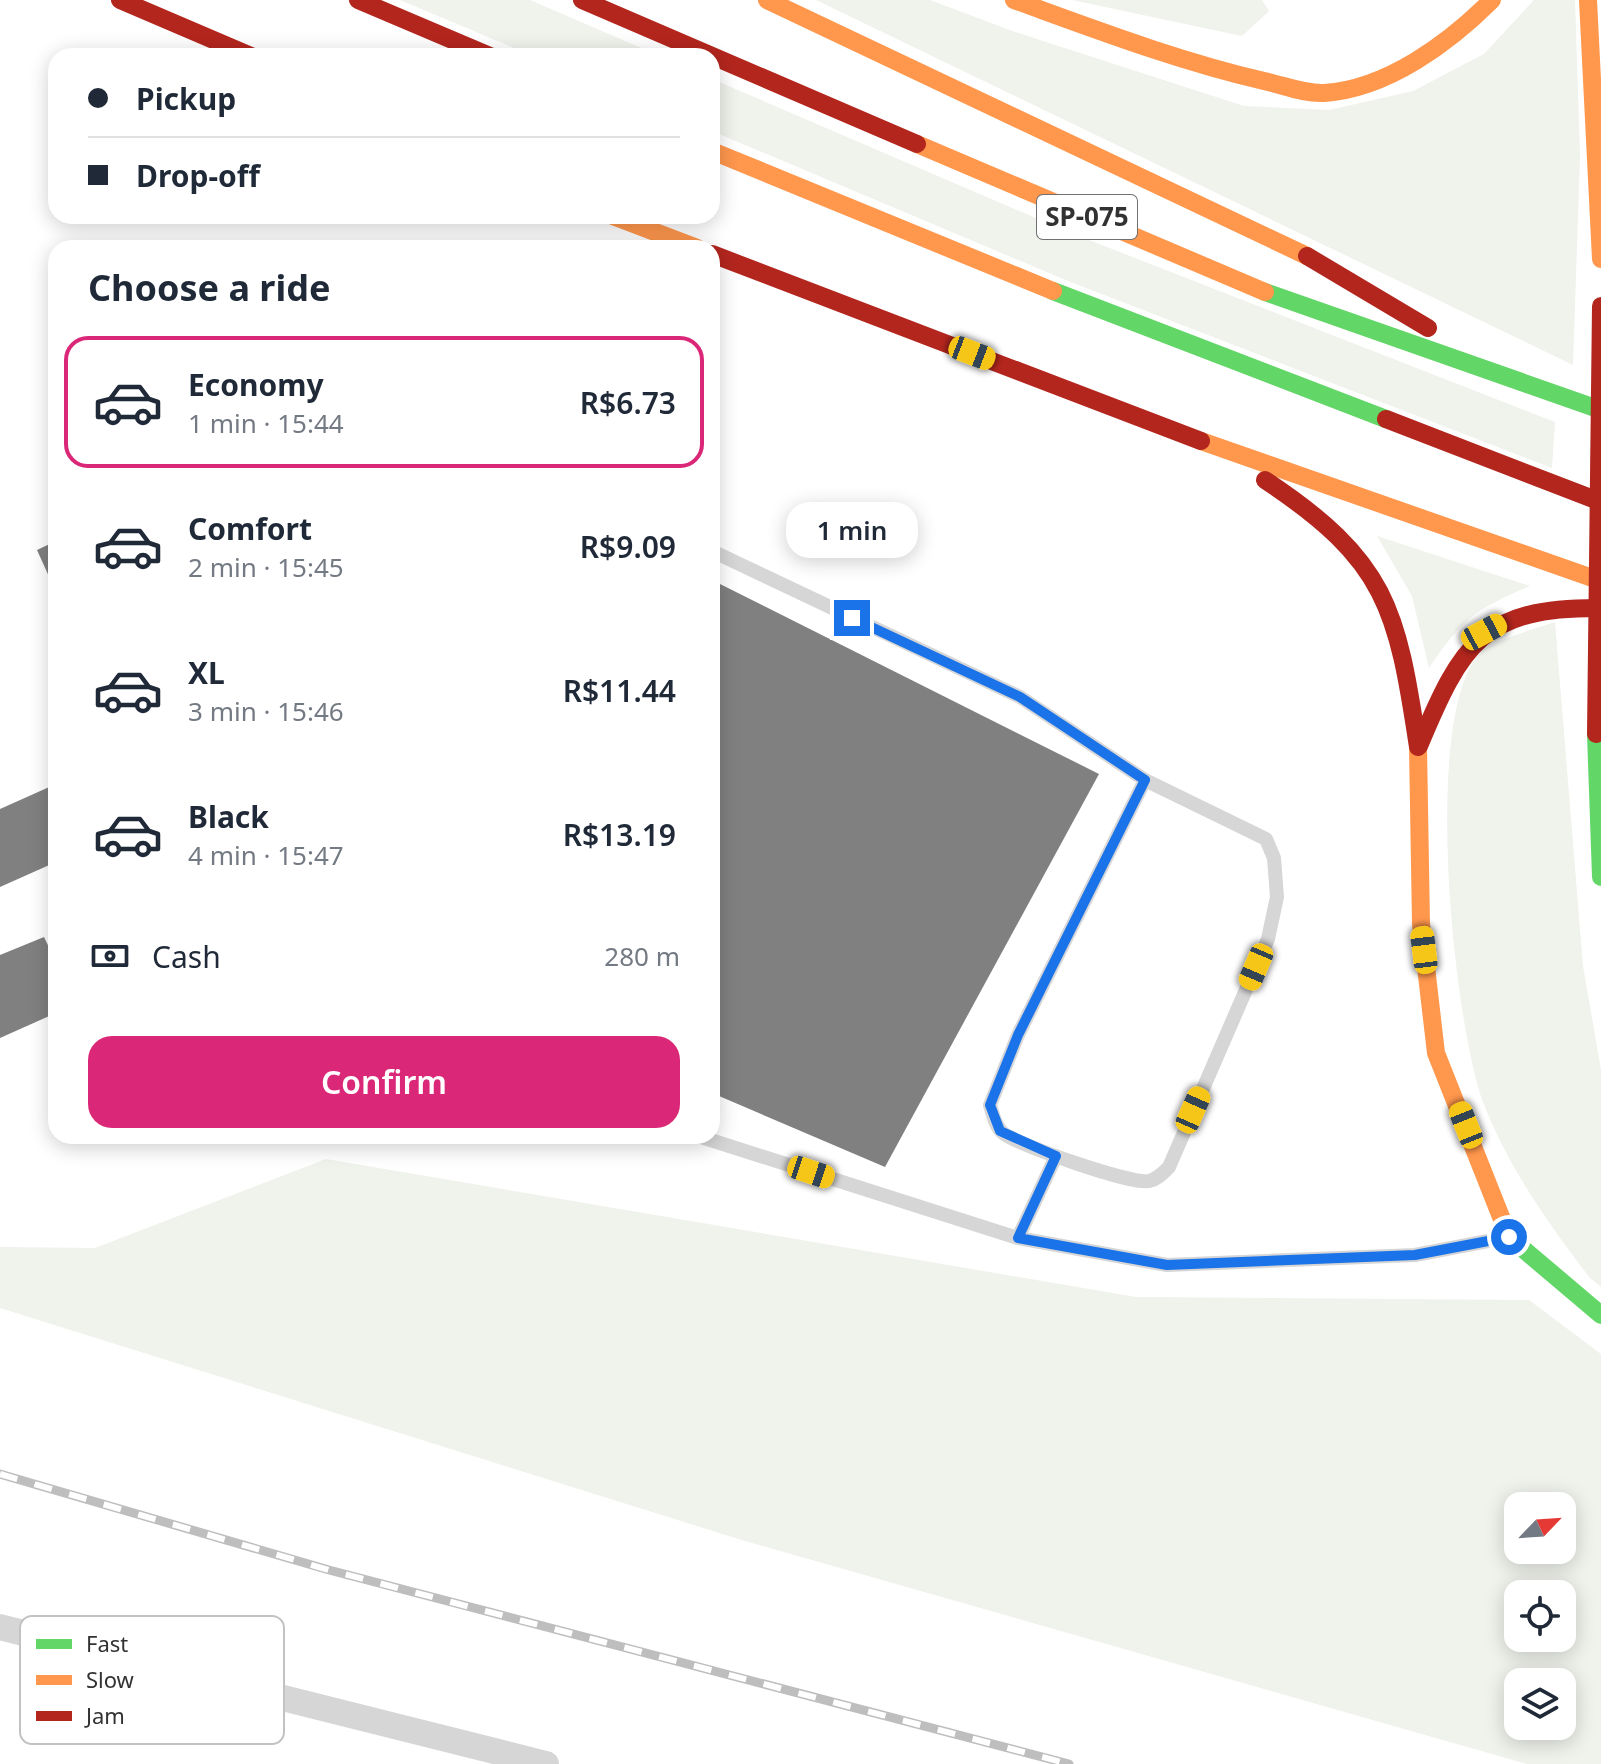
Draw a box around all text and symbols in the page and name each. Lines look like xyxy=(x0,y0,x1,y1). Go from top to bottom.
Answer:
text: Pickup xyxy=(136,78,236,119)
text: Drop-off xyxy=(136,155,260,196)
road number: SP-075 xyxy=(1037,195,1137,239)
text: Choose a ride xyxy=(88,263,330,312)
car xyxy=(945,333,999,373)
text: Economy xyxy=(188,364,324,405)
icon: car xyxy=(92,366,164,438)
text: R$6.73 xyxy=(580,382,676,423)
text: 1 min · 15:44 xyxy=(188,405,344,441)
callout: 1 min xyxy=(786,502,918,558)
text: Comfort xyxy=(188,508,312,549)
icon: car xyxy=(92,510,164,582)
text: 1 min xyxy=(817,512,887,548)
text: R$9.09 xyxy=(580,526,676,567)
text: 2 min · 15:45 xyxy=(188,549,344,585)
route end xyxy=(834,600,870,636)
car xyxy=(1457,610,1511,654)
text: XL xyxy=(188,652,225,693)
icon: car xyxy=(92,654,164,726)
text: R$11.44 xyxy=(563,670,676,711)
text: 3 min · 15:46 xyxy=(188,693,344,729)
text: Black xyxy=(188,796,269,837)
icon: car xyxy=(92,798,164,870)
text: R$13.19 xyxy=(563,814,676,855)
text: 4 min · 15:47 xyxy=(188,837,344,873)
car xyxy=(1409,925,1439,975)
icon: cash xyxy=(88,934,132,978)
text: Cash xyxy=(152,936,221,977)
text: 280 m xyxy=(604,938,680,974)
car xyxy=(1236,940,1276,994)
button: Confirm xyxy=(88,1036,680,1128)
car xyxy=(1172,1083,1214,1137)
car xyxy=(1446,1098,1486,1152)
car xyxy=(784,1153,838,1191)
route start xyxy=(1491,1219,1527,1255)
north arrow xyxy=(1504,1492,1576,1564)
map controls xyxy=(1504,1492,1576,1740)
button: locate xyxy=(1504,1580,1576,1652)
legend xyxy=(20,1616,284,1744)
text: Fast xyxy=(86,1628,128,1658)
text: Slow xyxy=(86,1664,135,1694)
button: layers xyxy=(1504,1668,1576,1740)
text: Jam xyxy=(84,1700,125,1730)

